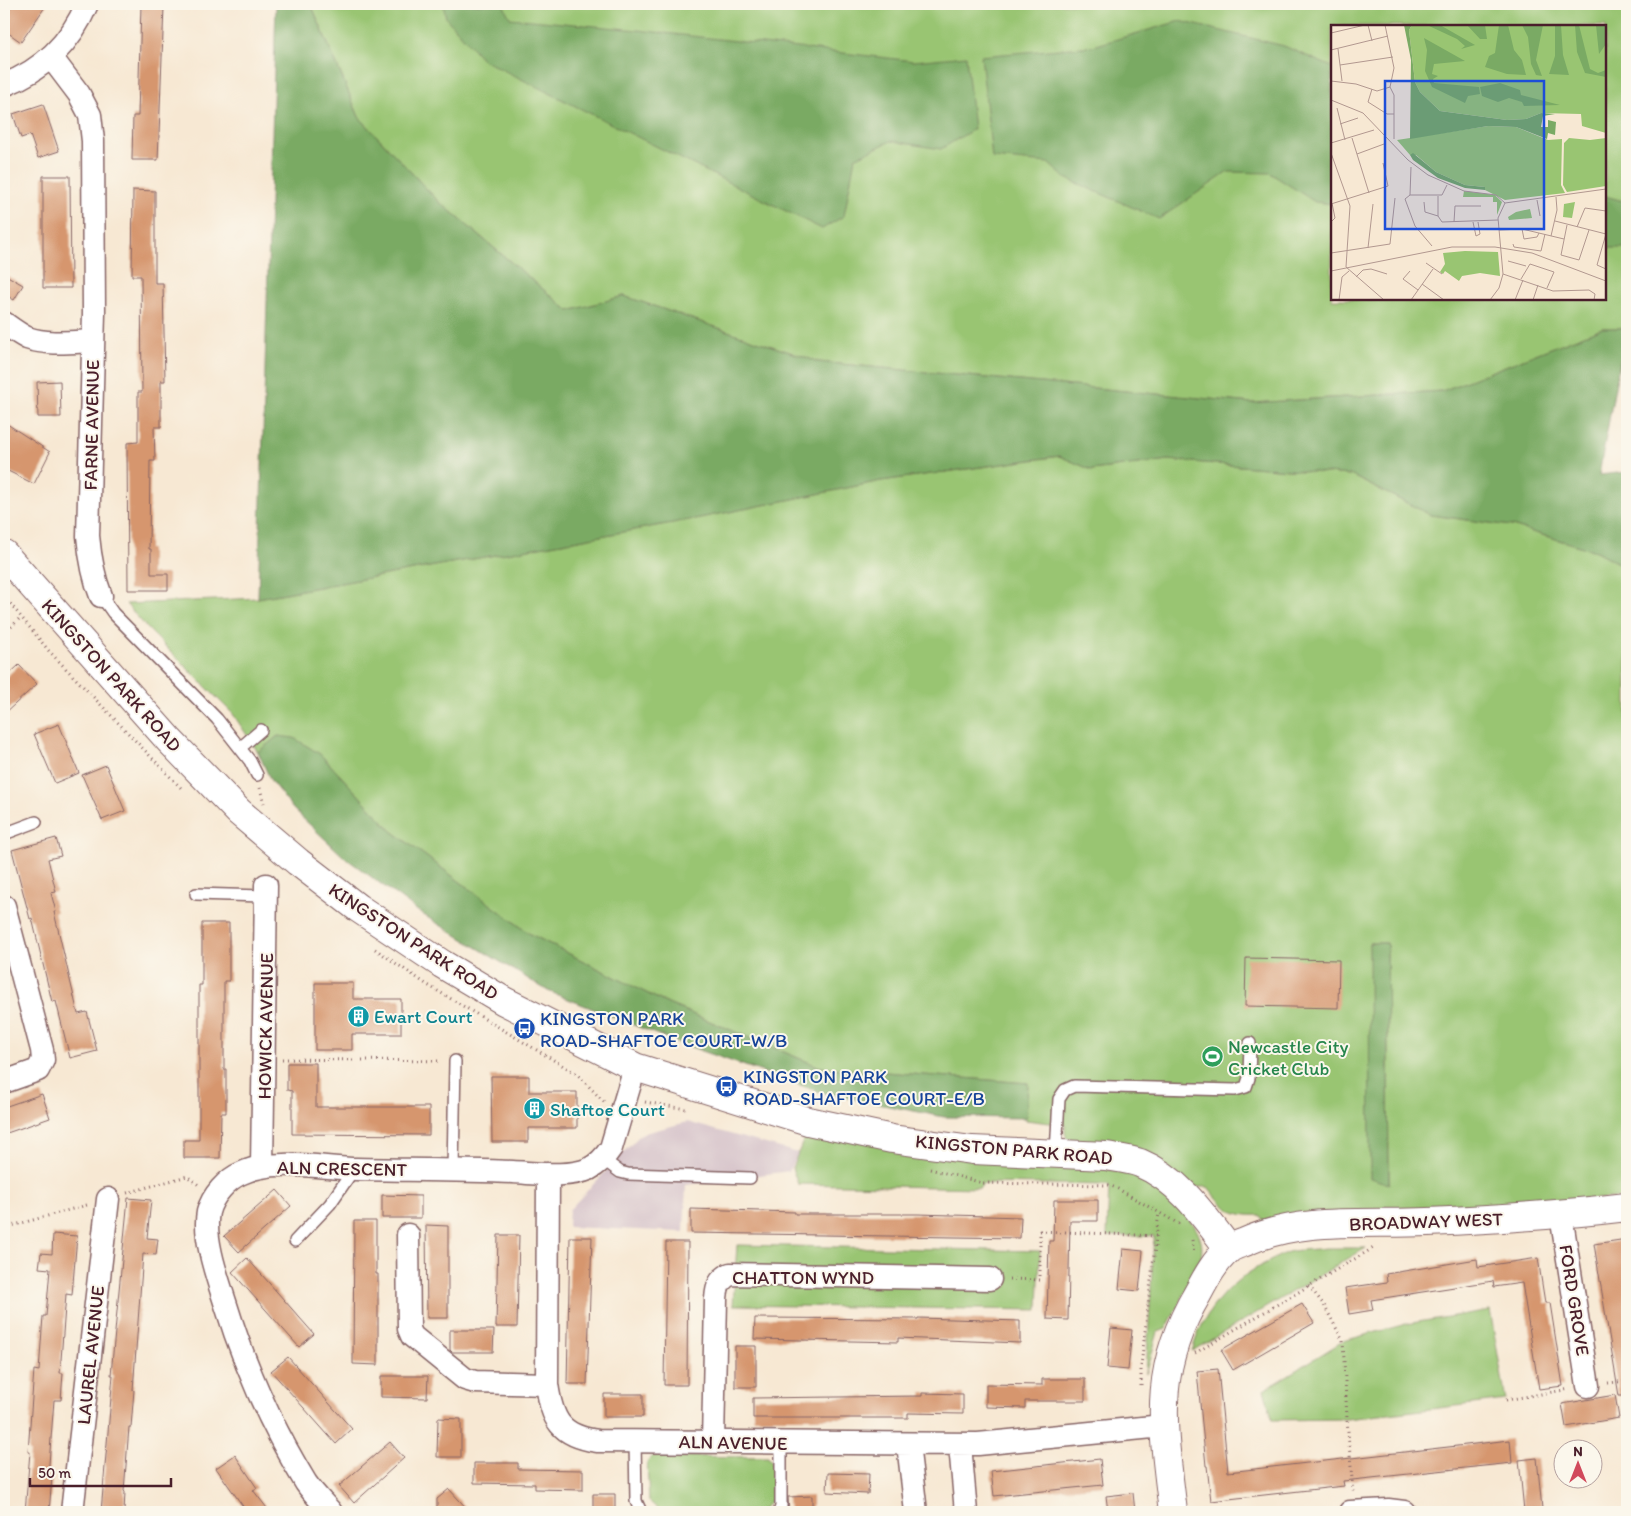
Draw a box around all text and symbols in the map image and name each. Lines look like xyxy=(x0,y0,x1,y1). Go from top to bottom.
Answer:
inset map xyxy=(1331,25,1606,300)
street label: FARNE AVENUE xyxy=(79,360,104,491)
street label: KINGSTON PARK ROAD xyxy=(37,594,186,757)
street label: KINGSTON PARK ROAD xyxy=(324,878,503,1005)
street label: HOWICK AVENUE xyxy=(253,953,278,1099)
building icon: Ewart Court xyxy=(346,1004,370,1028)
place label: Ewart Court xyxy=(374,1005,473,1028)
place label: KINGSTON PARK ROAD-SHAFTOE COURT-W/B xyxy=(540,1007,787,1052)
bus stop icon: KINGSTON PARK ROAD-SHAFTOE COURT-W/B xyxy=(512,1017,536,1041)
place label: Newcastle City Cricket Club xyxy=(1228,1035,1349,1080)
sports icon: Newcastle City Cricket Club xyxy=(1200,1045,1224,1069)
place label: KINGSTON PARK ROAD-SHAFTOE COURT-E/B xyxy=(743,1065,985,1110)
bus stop icon: KINGSTON PARK ROAD-SHAFTOE COURT-E/B xyxy=(715,1075,739,1099)
building icon: Shaftoe Court xyxy=(522,1097,546,1121)
place label: Shaftoe Court xyxy=(550,1098,665,1121)
street label: KINGSTON PARK ROAD xyxy=(914,1129,1114,1170)
street label: ALN CRESCENT xyxy=(277,1156,408,1181)
street label: BROADWAY WEST xyxy=(1349,1207,1504,1236)
street label: FORD GROVE xyxy=(1554,1243,1595,1357)
street label: CHATTON WYND xyxy=(732,1266,874,1289)
street label: LAUREL AVENUE xyxy=(72,1284,109,1426)
street label: ALN AVENUE xyxy=(678,1430,788,1455)
north arrow xyxy=(1554,1438,1604,1488)
text: N xyxy=(1573,1443,1583,1460)
scale bar xyxy=(30,1456,171,1488)
text: 50 m xyxy=(38,1464,71,1482)

